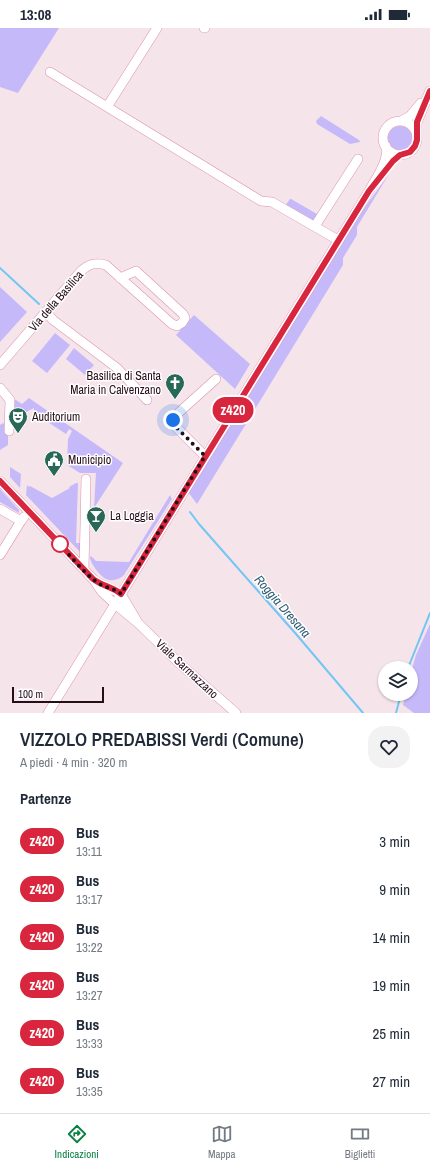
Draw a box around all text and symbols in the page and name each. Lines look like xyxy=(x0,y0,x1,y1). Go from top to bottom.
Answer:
text: 13:08 xyxy=(20,4,51,25)
street label: Via della Basilica xyxy=(25,267,87,335)
place label: Basilica di Santa Maria in Calvenzano xyxy=(70,368,162,398)
church icon: Basilica di Santa Maria in Calvenzano xyxy=(164,372,186,400)
line badge: z420 xyxy=(205,397,261,423)
text: z420 xyxy=(221,401,245,419)
theatre icon: Auditorium xyxy=(7,406,29,434)
place label: Auditorium xyxy=(31,409,80,425)
your location xyxy=(163,410,183,430)
public building icon: Municipio xyxy=(43,449,65,477)
place label: Municipio xyxy=(68,452,111,468)
bar icon: La Loggia xyxy=(85,505,107,533)
place label: La Loggia xyxy=(110,508,154,524)
unlabelled marker xyxy=(51,535,69,553)
water label: Roggia Dresana xyxy=(251,571,315,641)
street label: Viale Sarmazzano xyxy=(152,636,222,702)
map controls xyxy=(378,661,418,701)
button: layers xyxy=(378,661,418,701)
scale bar xyxy=(12,685,104,704)
text: 100 m xyxy=(18,687,43,701)
text: VIZZOLO PREDABISSI Verdi (Comune) xyxy=(20,726,304,752)
button: heart xyxy=(368,726,410,768)
text: A piedi · 4 min · 320 m xyxy=(20,754,127,771)
text: Partenze xyxy=(20,788,71,809)
text: Bus xyxy=(76,822,99,843)
text: 3 min xyxy=(379,831,410,852)
text: z420 xyxy=(30,832,54,850)
text: 13:11 xyxy=(76,843,102,860)
text: Bus xyxy=(76,870,99,891)
text: 9 min xyxy=(379,879,410,900)
text: z420 xyxy=(30,880,54,898)
text: 13:17 xyxy=(76,891,103,908)
text: Bus xyxy=(76,918,99,939)
text: 14 min xyxy=(372,927,410,948)
text: z420 xyxy=(30,928,54,946)
text: 13:22 xyxy=(76,939,103,956)
text: Bus xyxy=(76,966,99,987)
text: 19 min xyxy=(372,975,410,996)
text: z420 xyxy=(30,976,54,994)
text: 13:27 xyxy=(76,987,103,1004)
text: Bus xyxy=(76,1014,99,1035)
text: 25 min xyxy=(372,1023,410,1044)
text: z420 xyxy=(30,1024,54,1042)
text: 13:33 xyxy=(76,1035,103,1052)
text: Bus xyxy=(76,1062,99,1083)
text: 27 min xyxy=(372,1071,410,1092)
text: z420 xyxy=(30,1072,54,1090)
text: 13:35 xyxy=(76,1083,103,1100)
tab: Indicazioni xyxy=(55,1123,99,1161)
tab: Mappa xyxy=(208,1123,236,1161)
tab: Biglietti xyxy=(345,1123,375,1161)

